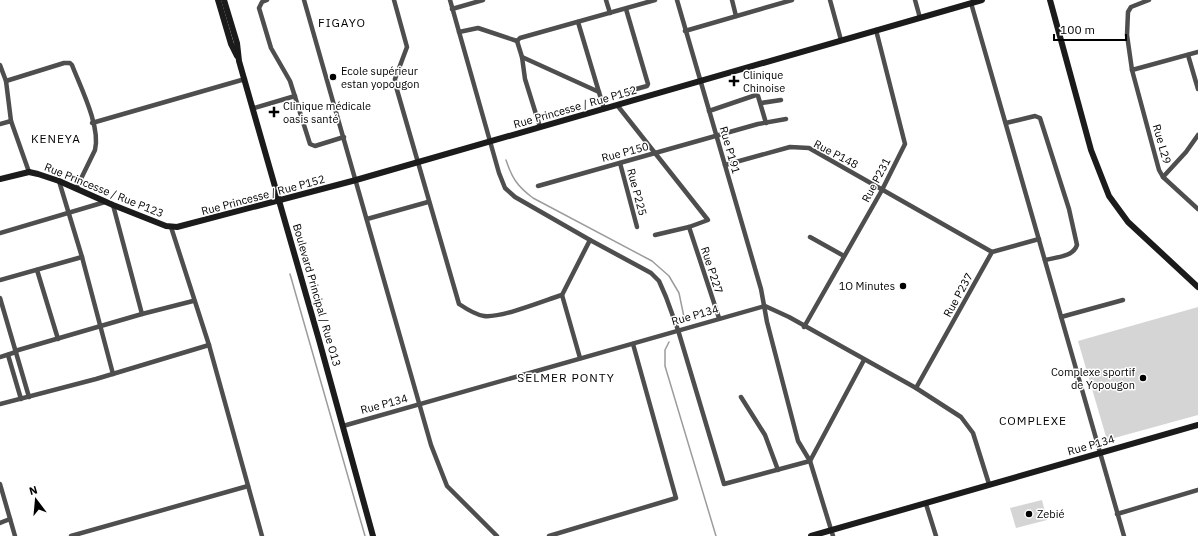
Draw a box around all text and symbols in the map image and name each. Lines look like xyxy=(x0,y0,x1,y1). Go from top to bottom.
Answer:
district label: FIGAYO xyxy=(318,15,366,30)
scale bar xyxy=(1054,16,1126,42)
text: 100 m xyxy=(1060,22,1095,37)
place label: Ecole supérieur estan yopougon xyxy=(341,64,419,91)
place label: Clinique Chinoise xyxy=(743,68,785,95)
marker: Ecole supérieur estan yopougon xyxy=(328,72,338,82)
marker: Clinique Chinoise xyxy=(728,75,740,87)
street label: Rue Princesse / Rue P152 xyxy=(512,83,638,131)
place label: Clinique médicale oasis santé xyxy=(283,99,371,126)
marker: Clinique médicale oasis santé xyxy=(268,106,280,118)
street label: Rue L29 xyxy=(1150,123,1174,165)
street label: Rue P191 xyxy=(717,125,744,176)
district label: KENEYA xyxy=(31,131,81,146)
street label: Rue P148 xyxy=(811,136,861,172)
street label: Rue P150 xyxy=(600,139,650,165)
street label: Rue P231 xyxy=(858,155,894,205)
street label: Rue Princesse / Rue P123 xyxy=(42,160,166,220)
street label: Rue P225 xyxy=(624,167,650,217)
street label: Rue Princesse / Rue P152 xyxy=(200,172,326,218)
street label: Boulevard Principal / Rue O13 xyxy=(290,222,344,368)
street label: Rue P227 xyxy=(698,245,726,295)
street label: Rue P237 xyxy=(940,270,976,320)
place label: 1O Minutes xyxy=(839,279,895,293)
marker: 1O Minutes xyxy=(898,281,908,291)
street label: Rue P134 xyxy=(670,301,721,328)
place label: Complexe sportif de Yopougon xyxy=(1051,365,1135,392)
district label: SELMER PONTY xyxy=(517,370,615,385)
marker: Complexe sportif de Yopougon xyxy=(1138,373,1148,383)
street label: Rue P134 xyxy=(359,391,410,417)
district label: COMPLEXE xyxy=(999,413,1067,428)
street label: Rue P134 xyxy=(1066,431,1117,458)
north arrow xyxy=(16,480,56,520)
text: N xyxy=(27,483,39,498)
place label: Zebié xyxy=(1037,507,1065,521)
marker: Zebié xyxy=(1024,509,1034,519)

